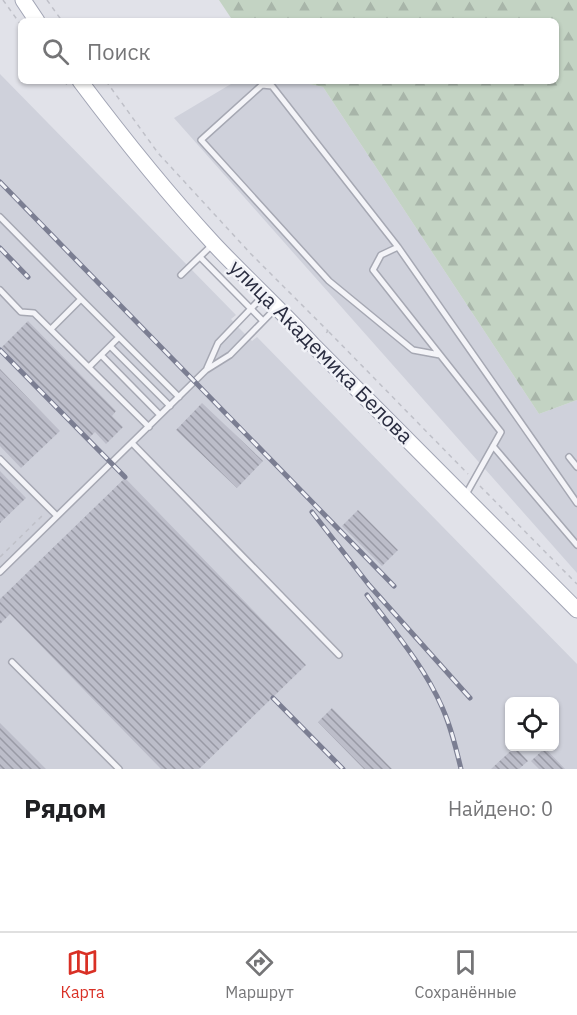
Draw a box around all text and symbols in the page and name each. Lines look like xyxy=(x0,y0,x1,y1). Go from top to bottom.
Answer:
search box xyxy=(18,18,559,84)
icon: search xyxy=(39,35,72,68)
text: Поиск xyxy=(87,37,151,66)
street label: улица Академика Белова xyxy=(224,253,420,449)
map controls xyxy=(505,697,559,751)
button: locate xyxy=(505,697,559,751)
text: Рядом xyxy=(24,791,106,825)
text: Найдено: 0 xyxy=(448,795,553,822)
tab: Карта xyxy=(60,946,104,1002)
tab: Маршрут xyxy=(225,946,294,1002)
tab: Сохранённые xyxy=(415,946,517,1002)

